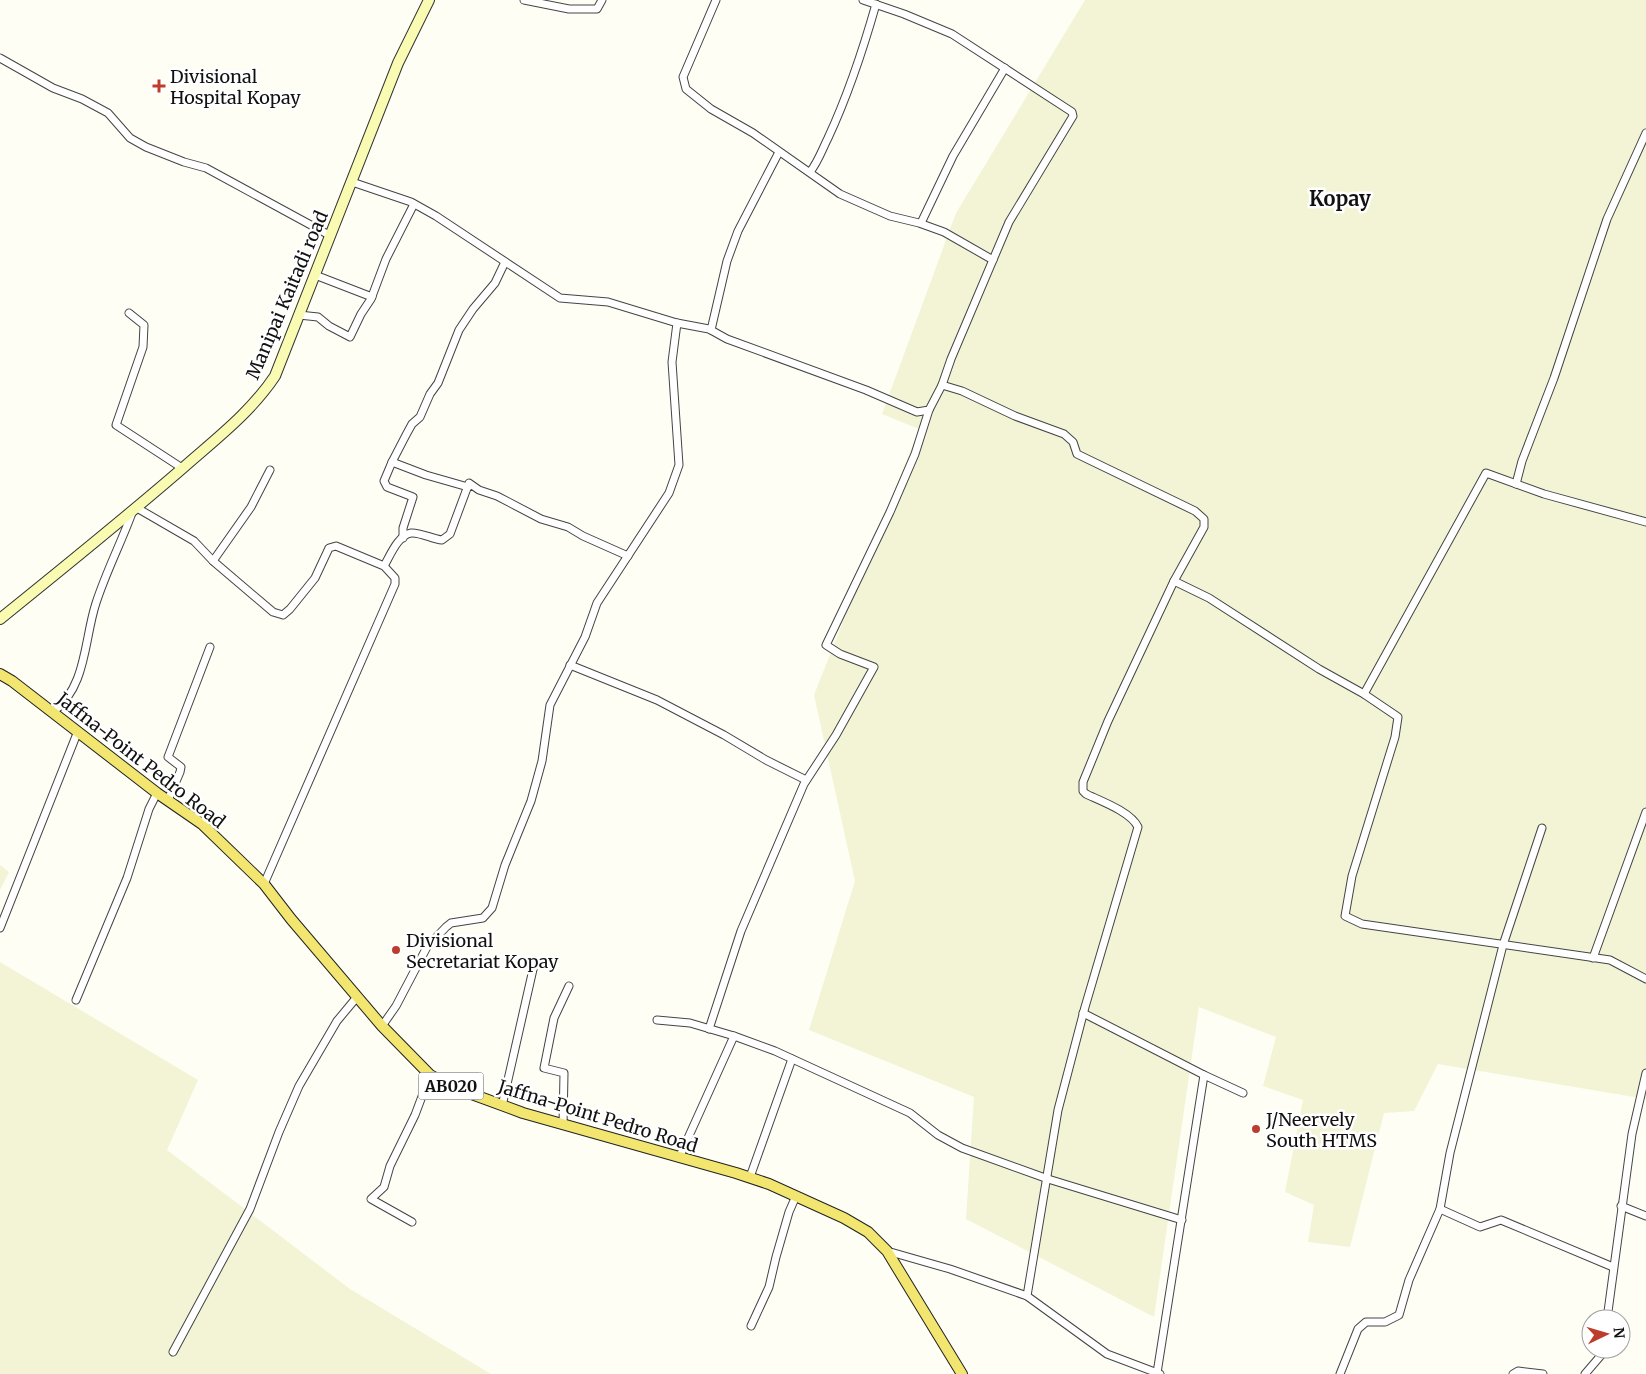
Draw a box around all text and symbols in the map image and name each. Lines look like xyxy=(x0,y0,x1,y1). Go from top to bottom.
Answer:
place label: Divisional Hospital Kopay xyxy=(170,65,301,109)
marker: Divisional Hospital Kopay xyxy=(152,79,166,93)
district label: Kopay xyxy=(1309,186,1371,211)
street label: Manipai Kaitadi road xyxy=(241,207,333,383)
street label: Jaffna-Point Pedro Road xyxy=(51,686,230,833)
place label: Divisional Secretariat Kopay xyxy=(406,929,559,973)
marker: Divisional Secretariat Kopay xyxy=(390,944,402,956)
road number: AB020 xyxy=(418,1072,484,1100)
street label: Jaffna-Point Pedro Road xyxy=(494,1074,701,1157)
place label: J/Neervely South HTMS xyxy=(1265,1108,1377,1152)
marker: J/Neervely South HTMS xyxy=(1250,1123,1262,1135)
north arrow xyxy=(1581,1309,1631,1359)
text: N xyxy=(1610,1327,1628,1339)

